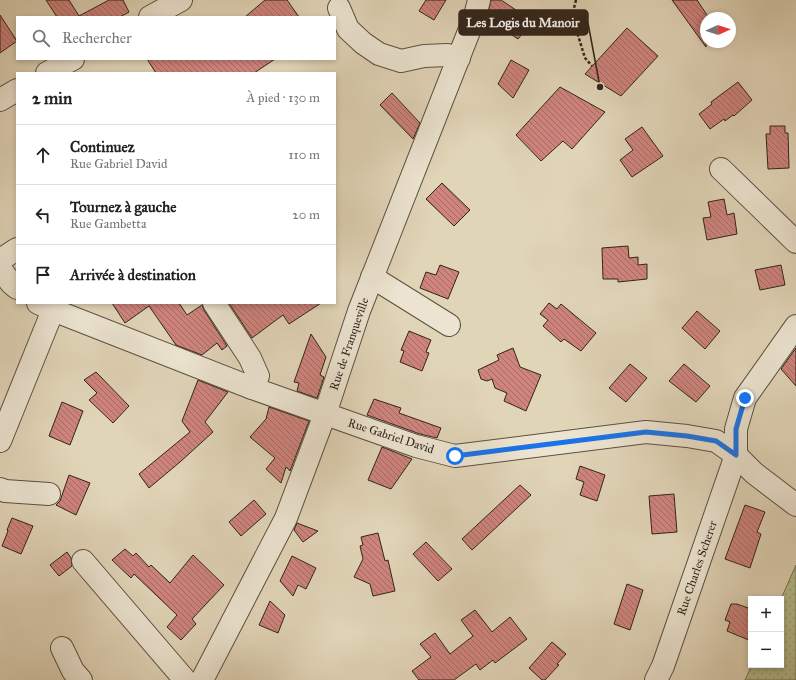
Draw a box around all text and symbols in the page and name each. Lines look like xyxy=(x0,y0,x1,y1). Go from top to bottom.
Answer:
callout: Les Logis du Manoir xyxy=(459,10,588,35)
north arrow xyxy=(700,12,736,48)
text: Les Logis du Manoir xyxy=(466,15,581,31)
search box xyxy=(16,16,336,60)
icon: search xyxy=(30,27,52,49)
text: Rechercher xyxy=(62,29,132,47)
text: 2 min xyxy=(32,88,72,109)
text: À pied · 130 m xyxy=(246,90,320,106)
text: Continuez xyxy=(70,138,135,156)
icon: ahead xyxy=(32,144,54,166)
text: 110 m xyxy=(288,147,320,163)
text: Rue Gabriel David xyxy=(70,156,168,172)
text: Tournez à gauche xyxy=(70,198,177,216)
icon: left xyxy=(32,204,54,226)
text: 20 m xyxy=(292,207,320,223)
text: Rue Gambetta xyxy=(70,216,146,232)
icon: arrive xyxy=(32,264,54,286)
text: Arrivée à destination xyxy=(70,266,196,284)
street label: Rue de Franqueville xyxy=(327,296,372,393)
route end xyxy=(736,389,754,407)
street label: Rue Gabriel David xyxy=(346,415,436,457)
route start xyxy=(446,447,464,465)
street label: Rue Charles Scherer xyxy=(674,518,720,617)
map controls xyxy=(748,596,784,668)
button: + xyxy=(748,596,784,632)
button: − xyxy=(748,632,784,668)

